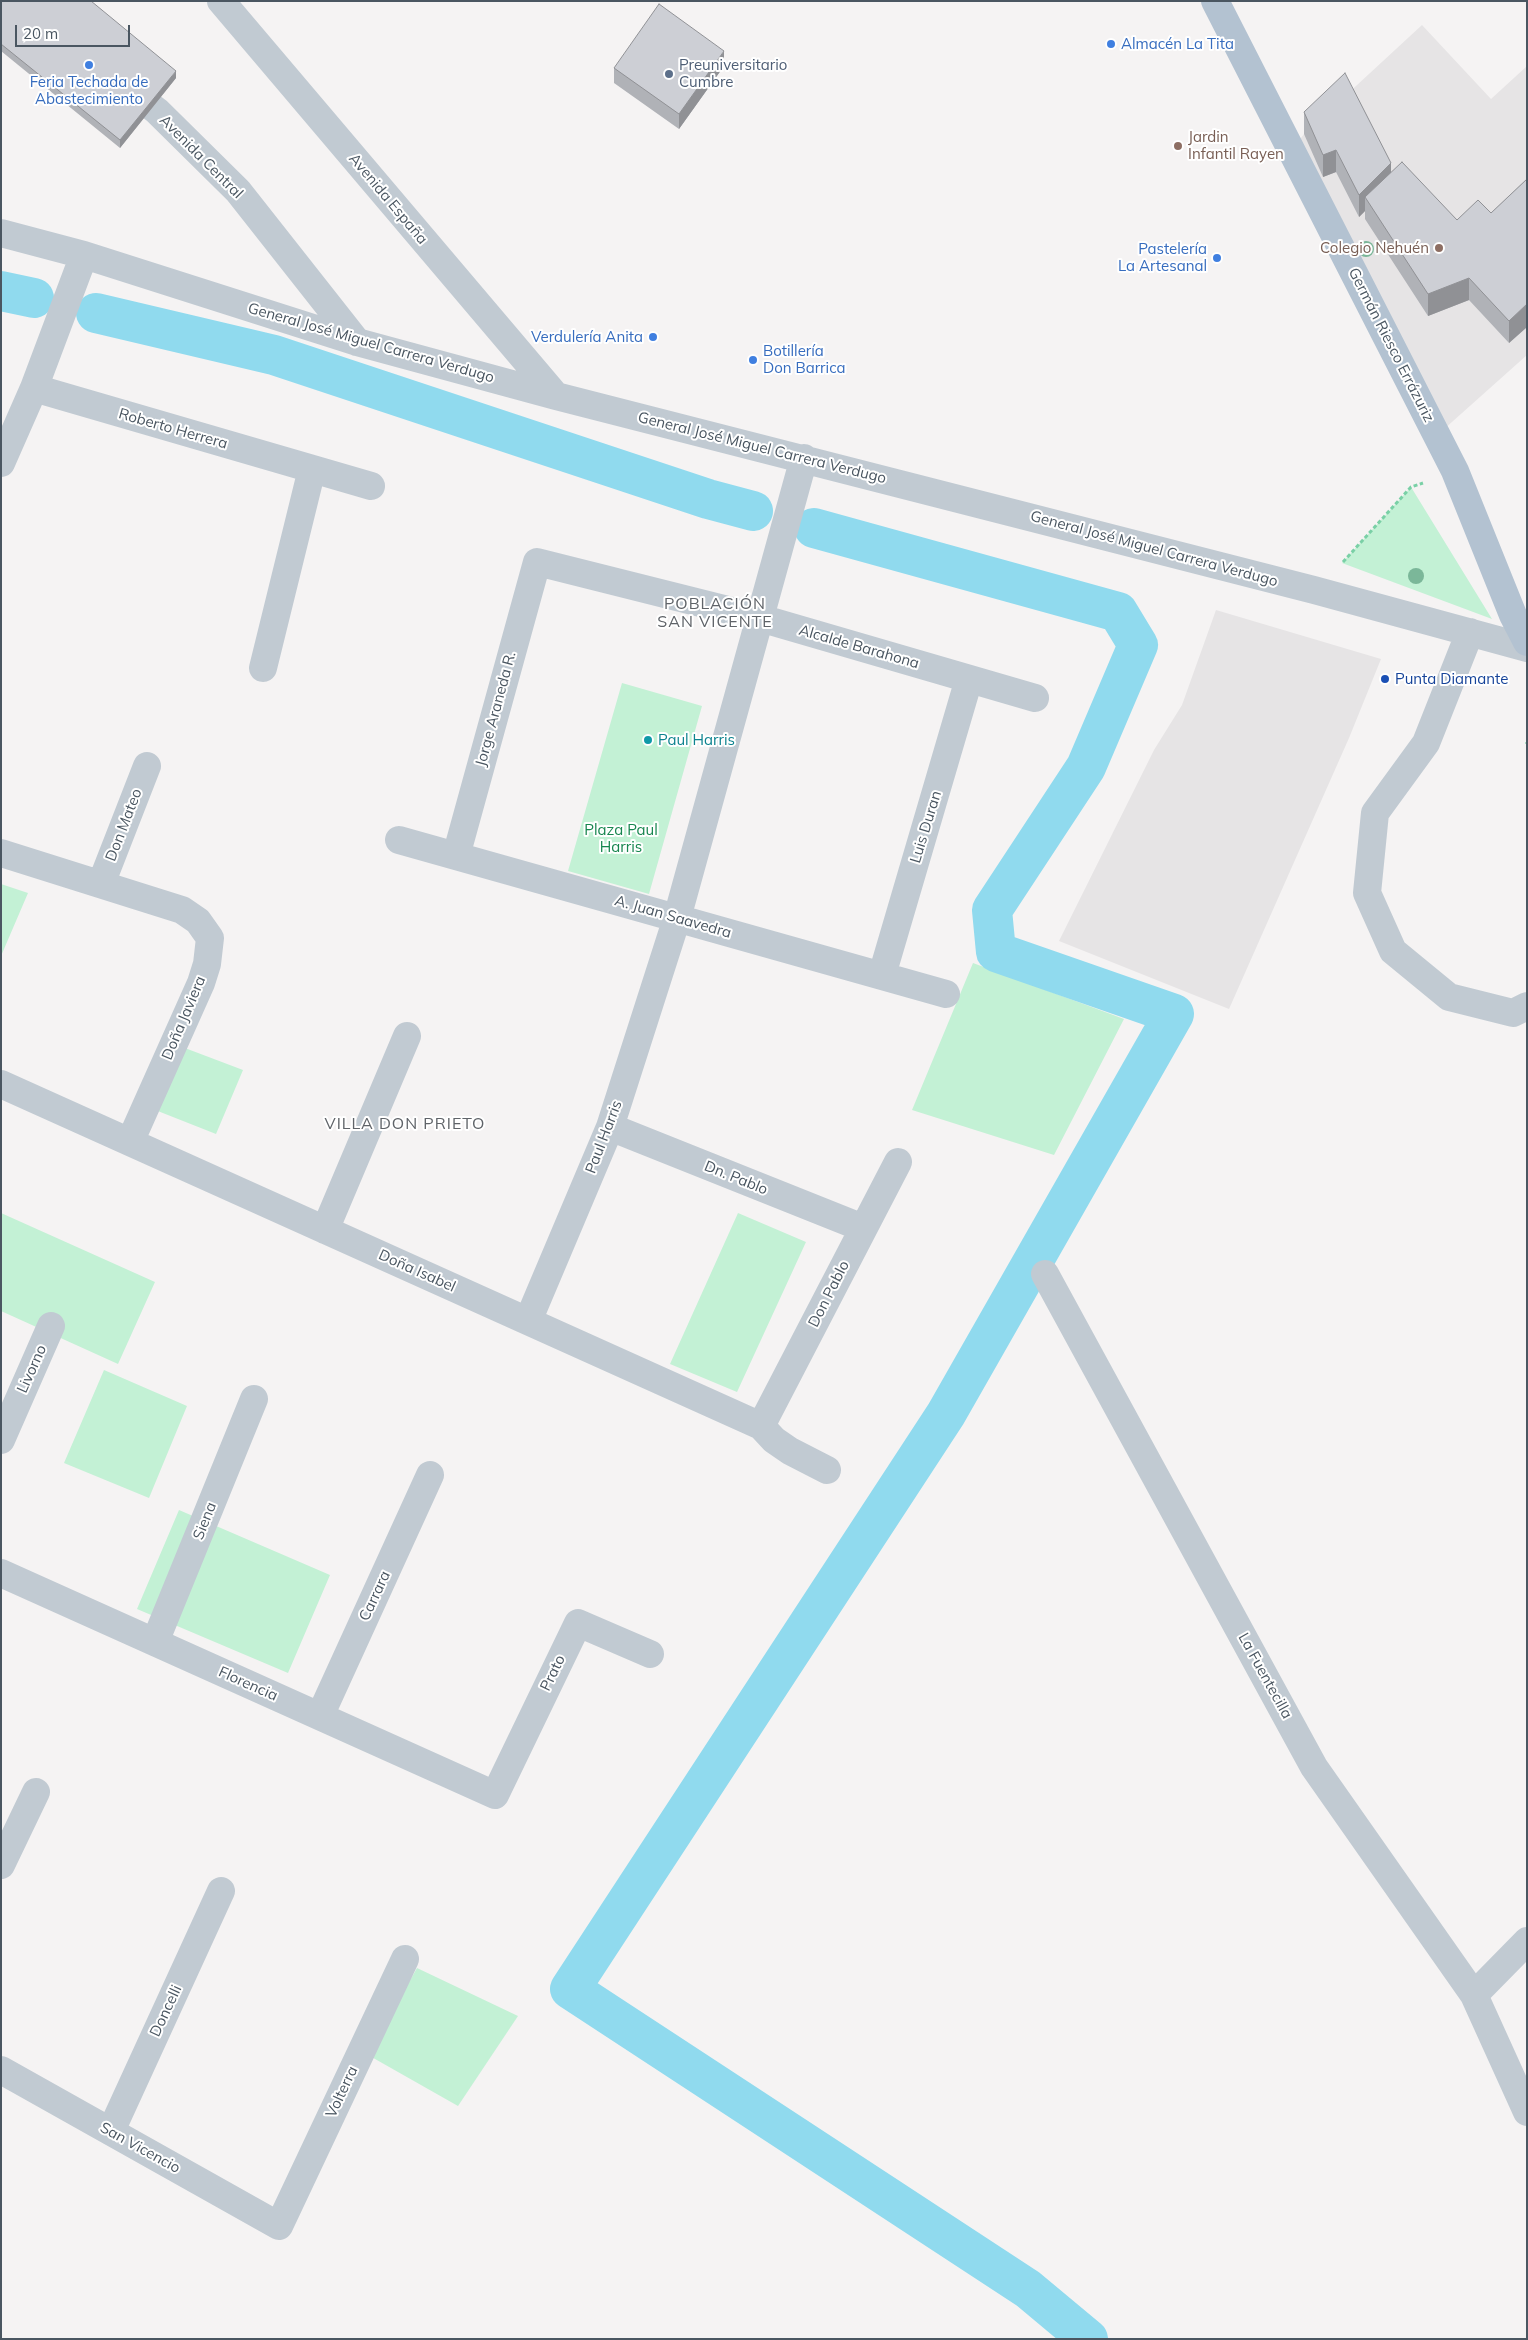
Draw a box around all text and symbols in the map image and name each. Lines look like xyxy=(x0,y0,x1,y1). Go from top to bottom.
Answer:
scale bar xyxy=(18,15,132,47)
text: 20 m xyxy=(23,24,58,43)
place label: Almacén La Tita xyxy=(1121,35,1234,53)
marker: Almacén La Tita xyxy=(1105,38,1117,50)
place label: Preuniversitario Cumbre xyxy=(679,56,787,91)
marker: Feria Techada de Abastecimiento xyxy=(83,59,95,71)
marker: Preuniversitario Cumbre xyxy=(663,68,675,80)
place label: Feria Techada de Abastecimiento xyxy=(30,73,148,108)
street label: Avenida Central xyxy=(155,111,247,203)
place label: Jardin Infantil Rayen xyxy=(1188,128,1284,163)
marker: Jardin Infantil Rayen xyxy=(1172,140,1184,152)
street label: Avenida España xyxy=(345,150,431,248)
place label: Colegio Nehuén xyxy=(1320,239,1429,257)
place label: Pastelería La Artesanal xyxy=(1118,240,1207,275)
marker: Colegio Nehuén xyxy=(1433,242,1445,254)
marker: Pastelería La Artesanal xyxy=(1211,252,1223,264)
street label: Germán Riesco Errázuriz xyxy=(1344,265,1438,425)
street label: General José Miguel Carrera Verdugo xyxy=(246,299,496,387)
place label: Verdulería Anita xyxy=(531,328,643,346)
marker: Verdulería Anita xyxy=(647,331,659,343)
place label: Botillería Don Barrica xyxy=(763,342,845,377)
marker: Botillería Don Barrica xyxy=(747,354,759,366)
street label: Roberto Herrera xyxy=(116,405,230,453)
street label: General José Miguel Carrera Verdugo xyxy=(636,408,888,488)
street label: General José Miguel Carrera Verdugo xyxy=(1028,507,1280,591)
district label: POBLACIÓN SAN VICENTE xyxy=(656,594,774,632)
street label: Alcalde Barahona xyxy=(797,621,921,673)
street label: Jorge Araneda R. xyxy=(472,650,520,768)
place label: Punta Diamante xyxy=(1395,670,1508,688)
marker: Punta Diamante xyxy=(1379,673,1391,685)
place label: Paul Harris xyxy=(658,731,735,749)
marker: Paul Harris xyxy=(642,734,654,746)
street label: Don Mateo xyxy=(102,786,146,864)
street label: Luis Duran xyxy=(906,789,946,865)
park label: Plaza Paul Harris xyxy=(584,821,658,856)
street label: A. Juan Saavedra xyxy=(613,892,733,942)
street label: Doña Javiera xyxy=(158,973,210,1063)
street label: Paul Harris xyxy=(582,1098,626,1176)
district label: VILLA DON PRIETO xyxy=(323,1114,487,1134)
street label: Dn. Pablo xyxy=(702,1157,770,1199)
street label: Doña Isabel xyxy=(376,1246,458,1296)
street label: Don Pablo xyxy=(805,1258,853,1330)
street label: Livorno xyxy=(13,1342,51,1396)
street label: Siena xyxy=(189,1500,221,1542)
street label: Carrara xyxy=(356,1568,394,1624)
street label: La Fuentecilla xyxy=(1234,1630,1296,1722)
street label: Prato xyxy=(537,1652,569,1694)
street label: Florencia xyxy=(216,1663,280,1705)
street label: Doncelli xyxy=(146,1982,186,2040)
street label: Volterra xyxy=(322,2063,362,2121)
street label: San Vicencio xyxy=(97,2119,183,2177)

